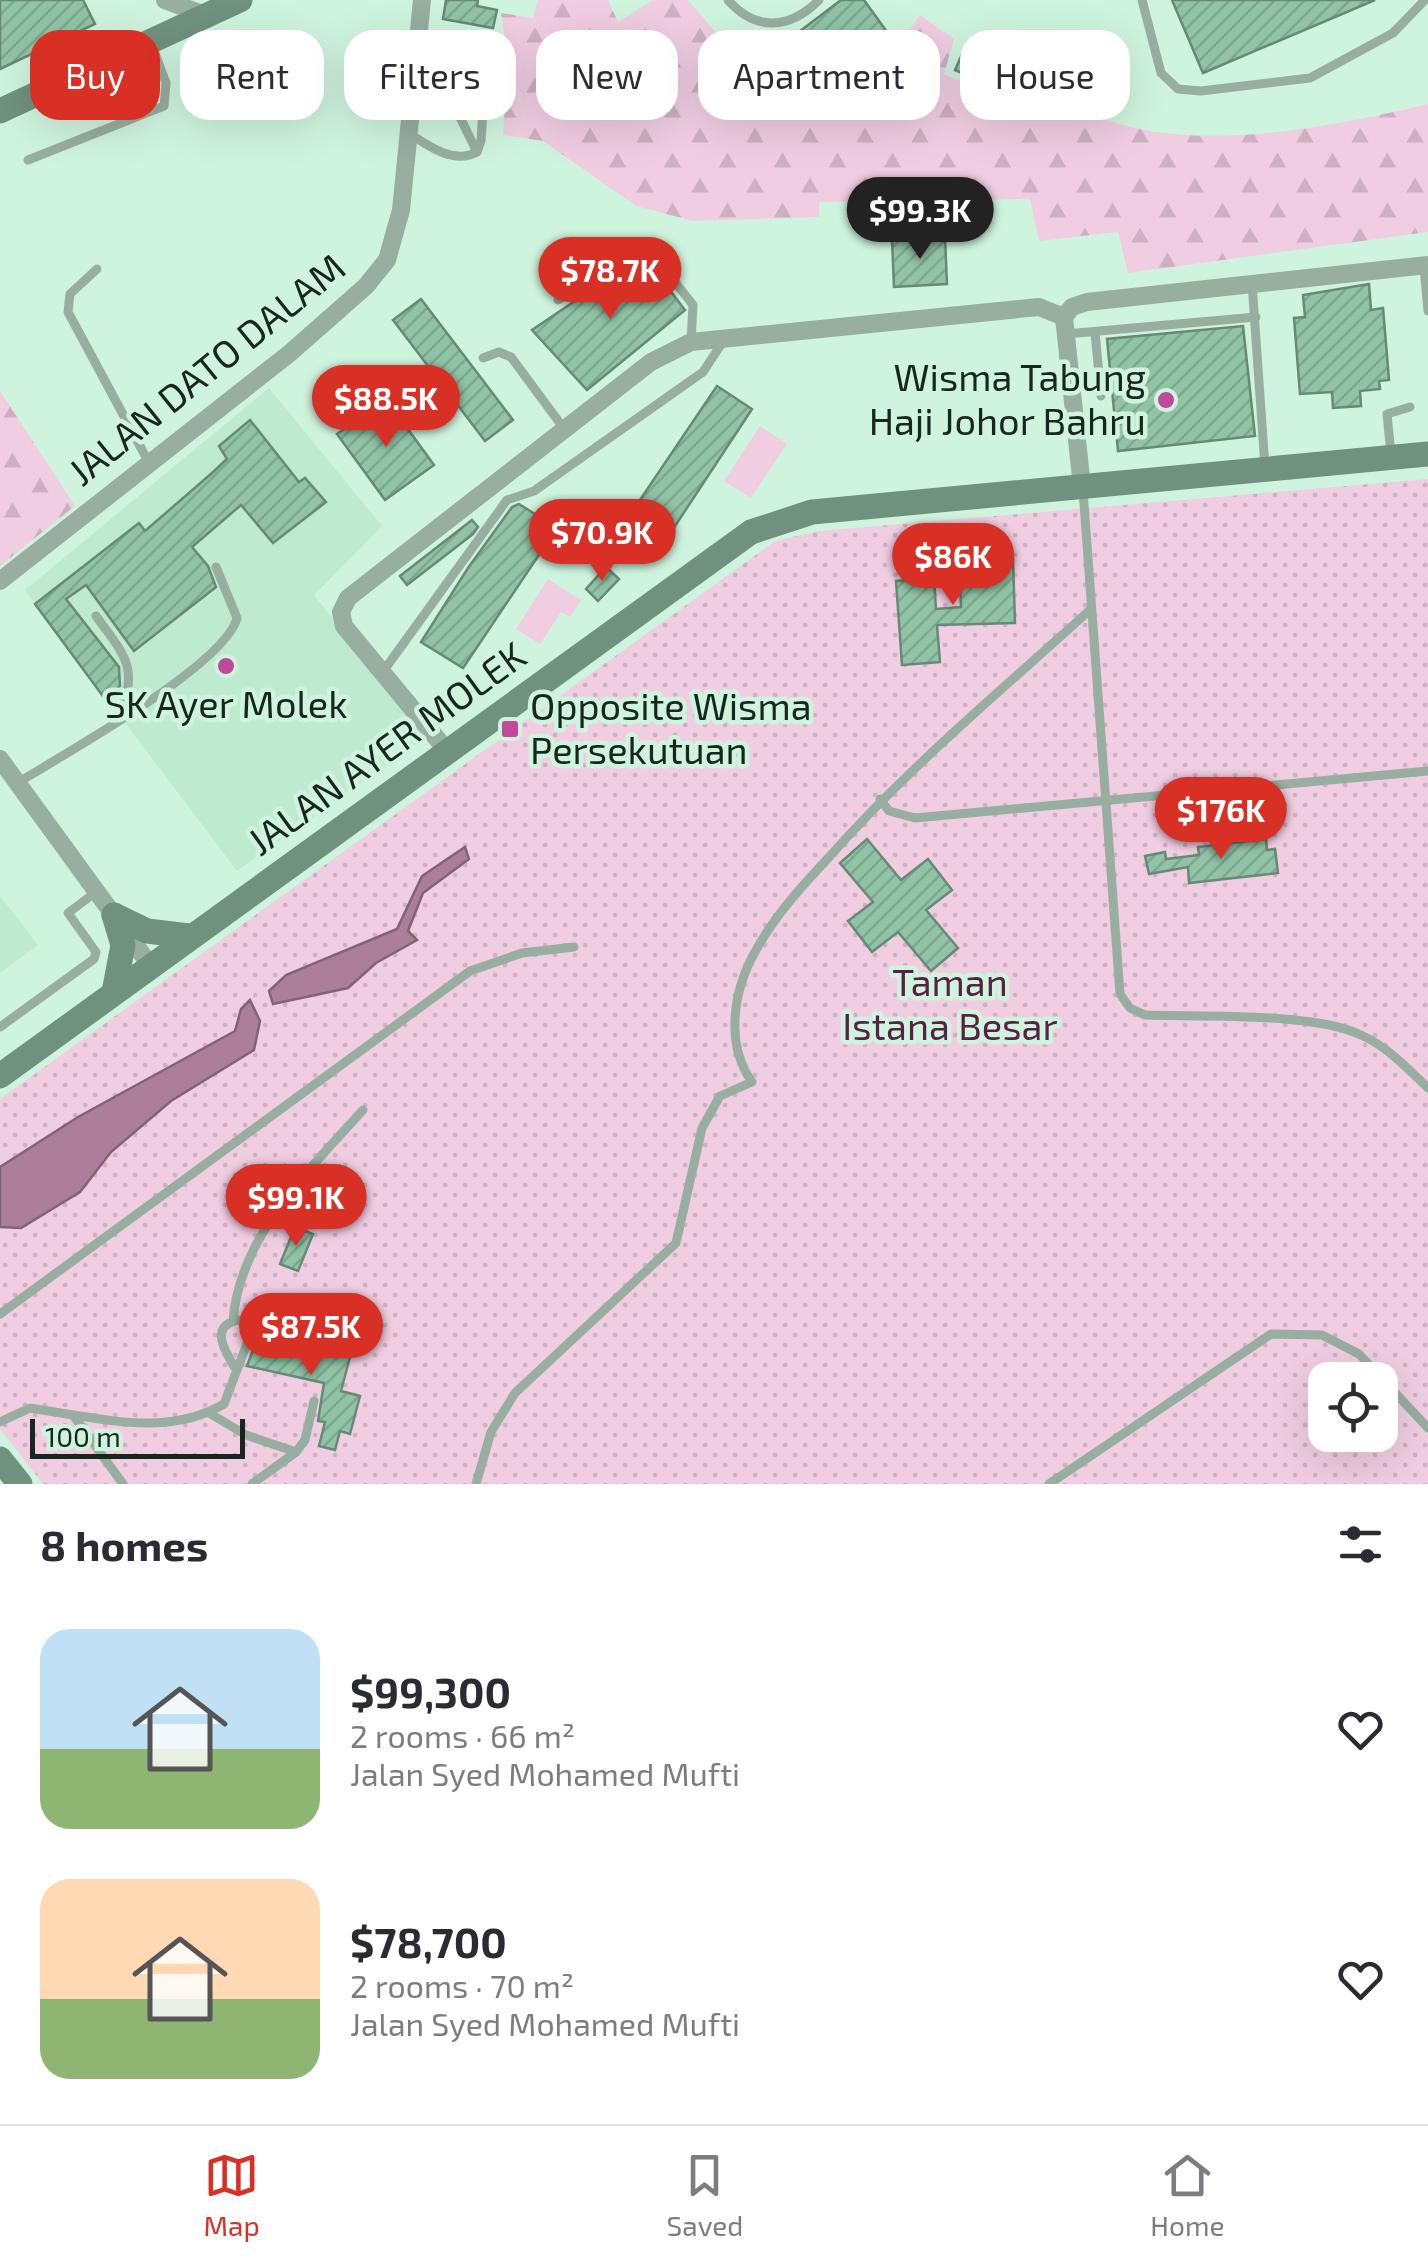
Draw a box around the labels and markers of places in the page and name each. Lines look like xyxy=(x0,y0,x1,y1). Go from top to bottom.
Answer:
pin: $99.3K xyxy=(839,177,1001,262)
pin: $78.7K xyxy=(529,237,691,322)
place label: Wisma Tabung Haji Johor Bahru xyxy=(869,353,1146,443)
pin: $88.5K xyxy=(305,365,467,450)
marker: Wisma Tabung Haji Johor Bahru xyxy=(1155,389,1177,411)
pin: $70.9K xyxy=(521,499,683,584)
pin: $86K xyxy=(894,523,1012,608)
marker: SK Ayer Molek xyxy=(215,655,237,677)
place label: SK Ayer Molek xyxy=(104,680,348,726)
place label: Opposite Wisma Persekutuan xyxy=(530,682,812,772)
marker: Opposite Wisma Persekutuan xyxy=(499,718,521,740)
pin: $176K xyxy=(1151,777,1291,862)
pin: $99.1K xyxy=(215,1164,377,1249)
pin: $87.5K xyxy=(230,1293,392,1378)

